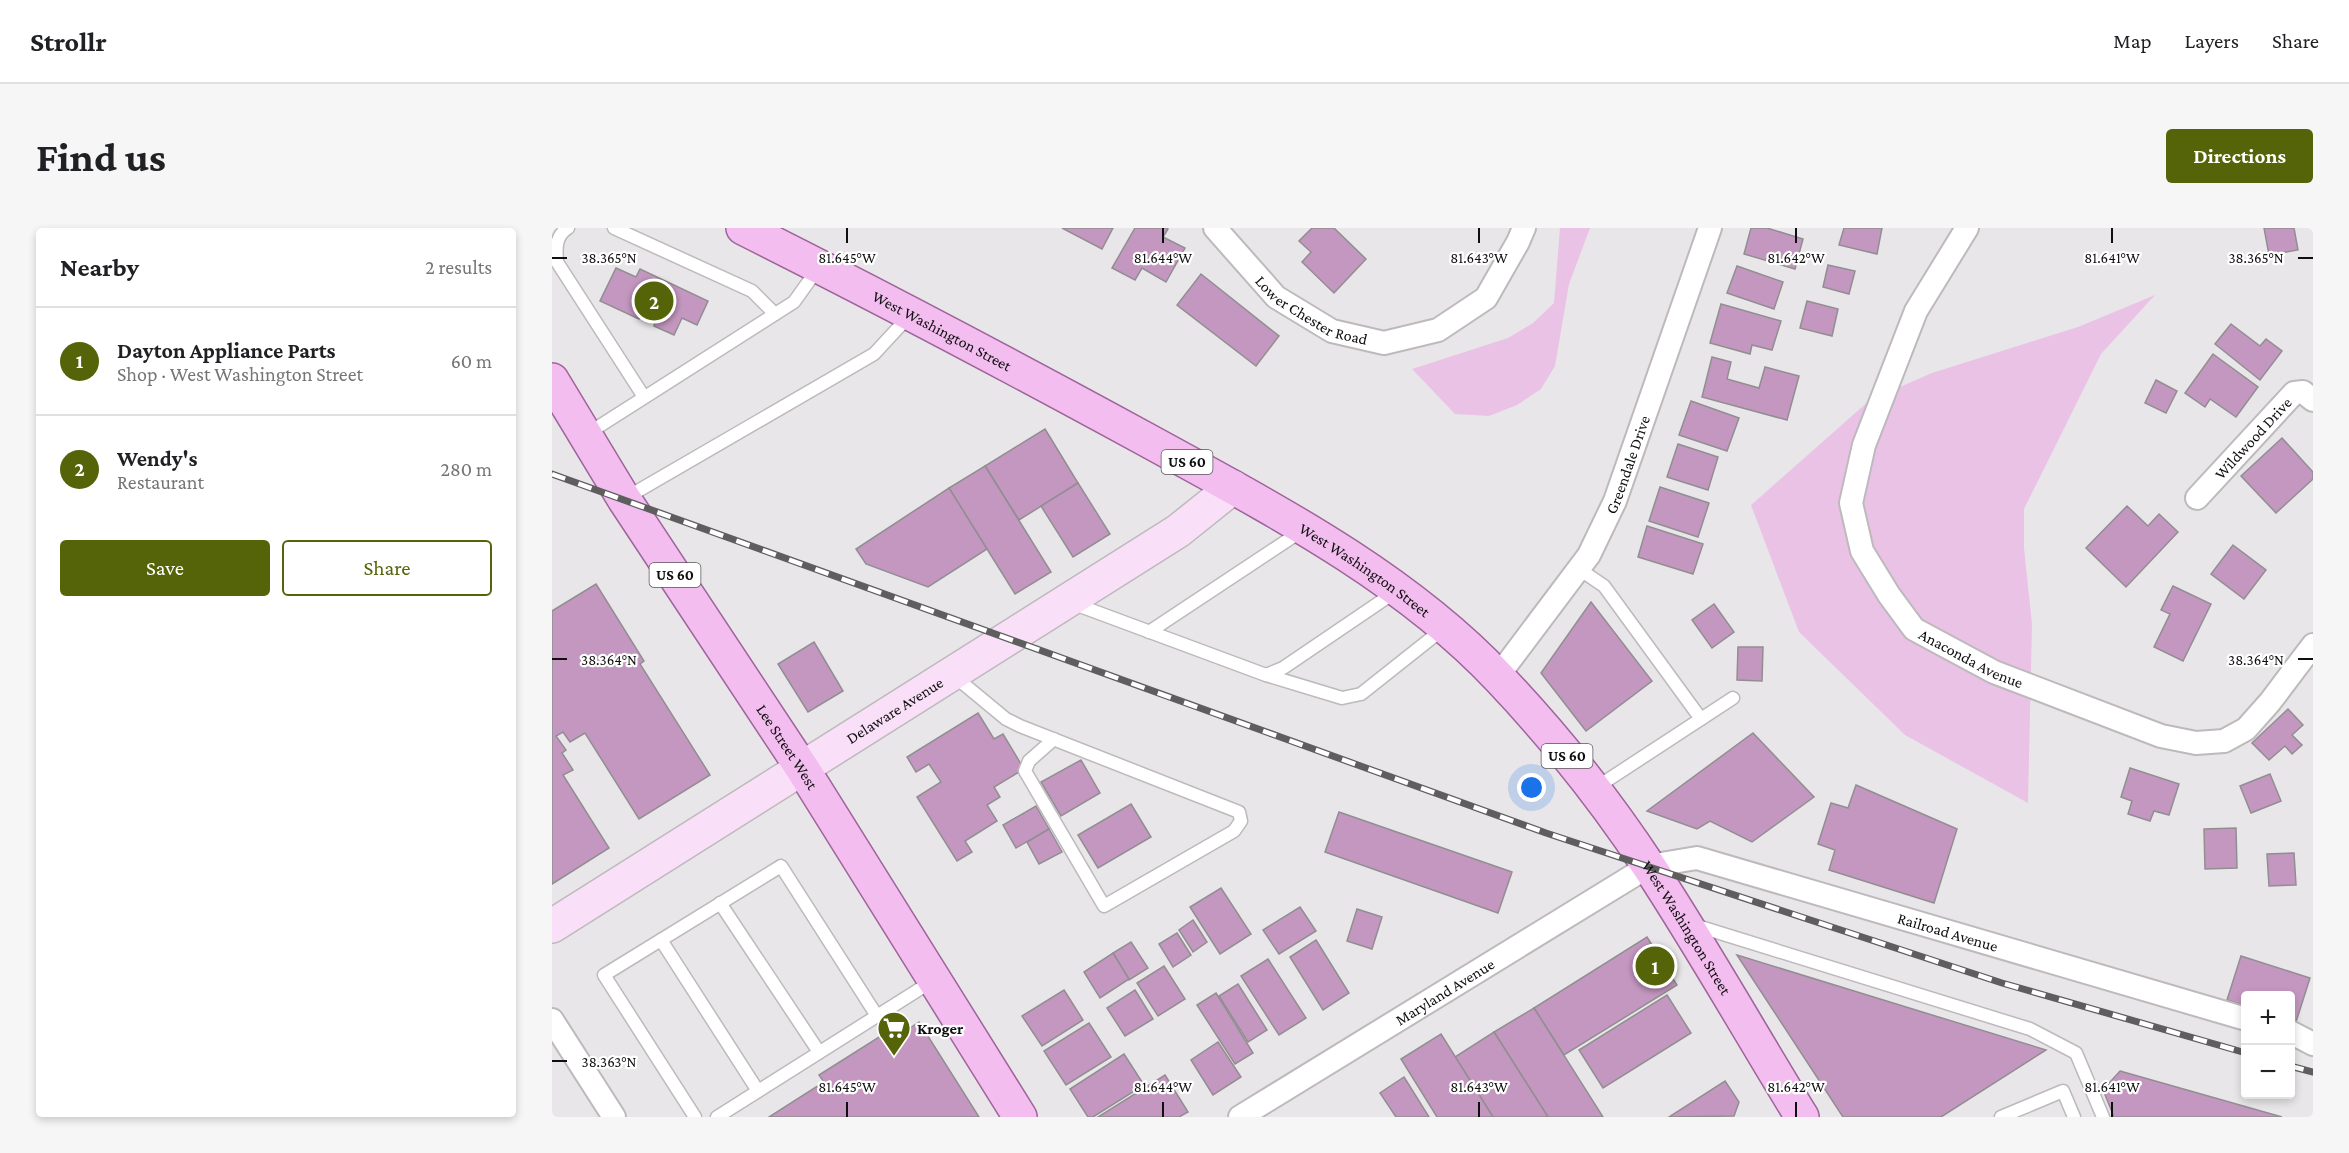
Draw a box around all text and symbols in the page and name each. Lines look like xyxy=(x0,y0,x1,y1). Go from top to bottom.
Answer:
text: Strollr xyxy=(30,26,107,57)
text: Map xyxy=(2113,29,2152,53)
text: Layers xyxy=(2185,29,2239,53)
text: Share xyxy=(2272,29,2319,53)
button: Directions xyxy=(2166,129,2313,183)
text: Find us xyxy=(36,133,166,180)
text: 38.365°N xyxy=(581,250,637,266)
text: 81.645°W xyxy=(818,250,876,266)
text: 81.644°W xyxy=(1134,250,1192,266)
text: 81.643°W xyxy=(1450,250,1508,266)
text: 81.642°W xyxy=(1767,250,1825,266)
text: 81.641°W xyxy=(2084,250,2140,266)
text: 38.365°N xyxy=(2228,250,2284,266)
text: Nearby xyxy=(60,253,139,282)
text: 2 results xyxy=(425,256,492,278)
street label: Lower Chester Road xyxy=(1252,272,1370,348)
pin: 2 xyxy=(634,278,674,324)
street label: West Washington Street xyxy=(870,287,1015,375)
text: Dayton Appliance Parts xyxy=(117,338,336,363)
text: 1 xyxy=(76,350,83,372)
text: 60 m xyxy=(451,350,492,372)
text: Shop · West Washington Street xyxy=(117,363,363,385)
street label: Wildwood Drive xyxy=(2211,394,2295,482)
street label: Greendale Drive xyxy=(1602,413,1653,516)
text: Wendy's xyxy=(117,446,198,471)
road number: US 60 xyxy=(1162,450,1212,474)
text: 2 xyxy=(74,458,85,480)
text: 280 m xyxy=(441,458,492,480)
text: Restaurant xyxy=(117,471,204,493)
street label: West Washington Street xyxy=(1296,519,1434,621)
button: Save xyxy=(60,540,270,596)
button: Share xyxy=(282,540,492,596)
road number: US 60 xyxy=(650,563,700,587)
street label: Anaconda Avenue xyxy=(1916,625,2025,691)
text: 38.364°N xyxy=(581,652,637,668)
text: 38.364°N xyxy=(2228,652,2284,668)
street label: Delaware Avenue xyxy=(843,674,946,747)
street label: Lee Street West xyxy=(753,701,822,793)
road number: US 60 xyxy=(1542,744,1592,768)
your location xyxy=(1517,773,1546,802)
street label: West Washington Street xyxy=(1638,858,1735,998)
street label: Railroad Avenue xyxy=(1896,909,2000,955)
pin: 1 xyxy=(1636,944,1674,988)
street label: Maryland Avenue xyxy=(1392,955,1497,1029)
map controls xyxy=(2241,991,2295,1099)
button: + xyxy=(2241,991,2295,1045)
supermarket icon: Kroger xyxy=(876,1010,912,1057)
place label: Kroger xyxy=(917,1020,964,1037)
button: − xyxy=(2241,1045,2295,1099)
text: 38.363°N xyxy=(582,1054,637,1070)
text: 81.645°W xyxy=(818,1079,876,1095)
text: 81.644°W xyxy=(1134,1079,1192,1095)
text: 81.643°W xyxy=(1450,1079,1508,1095)
text: 81.642°W xyxy=(1767,1079,1825,1095)
text: 81.641°W xyxy=(2084,1079,2140,1095)

